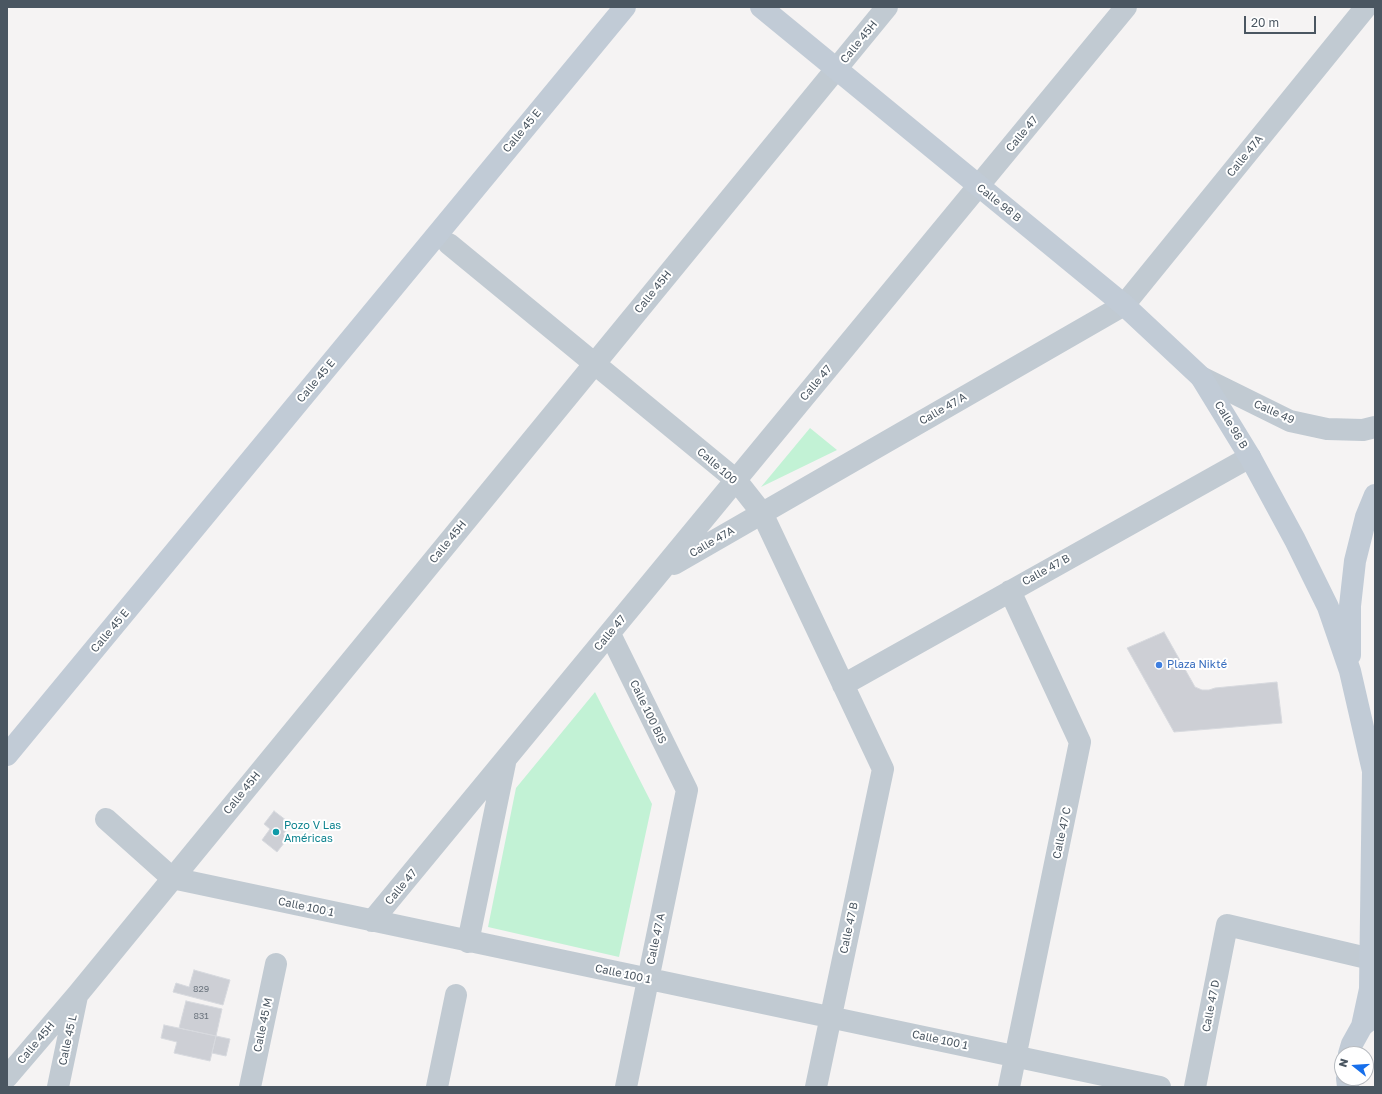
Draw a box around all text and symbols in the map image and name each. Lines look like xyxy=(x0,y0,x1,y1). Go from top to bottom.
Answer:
scale bar xyxy=(1246,8,1318,34)
text: 20 m xyxy=(1251,15,1279,30)
street label: Calle 45H xyxy=(838,18,880,66)
street label: Calle 45 E xyxy=(500,107,544,155)
street label: Calle 47 xyxy=(1003,114,1041,154)
street label: Calle 47A xyxy=(1224,133,1266,179)
street label: Calle 98 B xyxy=(974,181,1024,225)
street label: Calle 45H xyxy=(632,268,674,316)
street label: Calle 45 E xyxy=(294,357,338,405)
street label: Calle 47 xyxy=(797,363,835,403)
street label: Calle 47 A xyxy=(917,390,969,428)
street label: Calle 49 xyxy=(1252,397,1296,427)
street label: Calle 98 B xyxy=(1212,399,1250,451)
street label: Calle 100 xyxy=(694,445,740,487)
street label: Calle 45H xyxy=(427,518,469,566)
street label: Calle 47A xyxy=(687,524,737,560)
street label: Calle 47 B xyxy=(1020,552,1072,588)
street label: Calle 45 E xyxy=(88,607,132,655)
street label: Calle 47 xyxy=(591,613,629,653)
place label: Plaza Nikté xyxy=(1167,658,1227,672)
marker: Plaza Nikté xyxy=(1154,660,1164,670)
street label: Calle 100 BIS xyxy=(627,678,669,746)
street label: Calle 45H xyxy=(221,769,263,817)
street label: Calle 47 C xyxy=(1050,806,1074,860)
place label: Pozo V Las Américas xyxy=(284,819,341,845)
marker: Pozo V Las Américas xyxy=(271,827,281,837)
street label: Calle 47 xyxy=(382,867,420,907)
street label: Calle 100 1 xyxy=(277,895,335,919)
street label: Calle 47 B xyxy=(837,901,861,955)
street label: Calle 47 A xyxy=(644,912,668,966)
street label: Calle 100 1 xyxy=(594,962,652,986)
street label: Calle 47 D xyxy=(1199,979,1223,1033)
house number: 829 xyxy=(193,984,209,994)
street label: Calle 45 M xyxy=(251,997,275,1053)
house number: 831 xyxy=(193,1011,209,1021)
street label: Calle 45 L xyxy=(56,1013,80,1067)
street label: Calle 45H xyxy=(14,1019,58,1067)
street label: Calle 100 1 xyxy=(911,1028,969,1052)
north arrow xyxy=(1334,1046,1374,1086)
text: N xyxy=(1336,1057,1350,1069)

